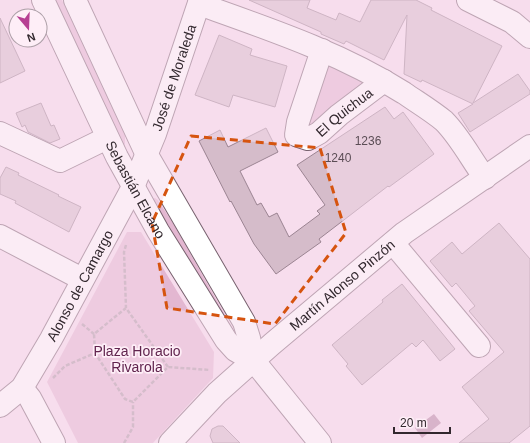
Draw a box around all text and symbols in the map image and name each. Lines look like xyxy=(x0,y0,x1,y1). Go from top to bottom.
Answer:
north arrow xyxy=(8,8,48,48)
street label: José de Moraleda xyxy=(149,22,199,133)
text: N xyxy=(25,30,37,44)
street label: El Quichua xyxy=(313,84,376,140)
house number: 1236 xyxy=(355,134,382,148)
street label: Sebastián Elcano xyxy=(102,138,169,242)
house number: 1240 xyxy=(325,151,352,165)
street label: Alonso de Camargo xyxy=(43,227,116,344)
street label: Martín Alonso Pinzón xyxy=(286,236,398,334)
park label: Plaza Horacio Rivarola xyxy=(93,343,181,375)
scale bar xyxy=(394,409,450,435)
text: 20 m xyxy=(400,416,427,430)

